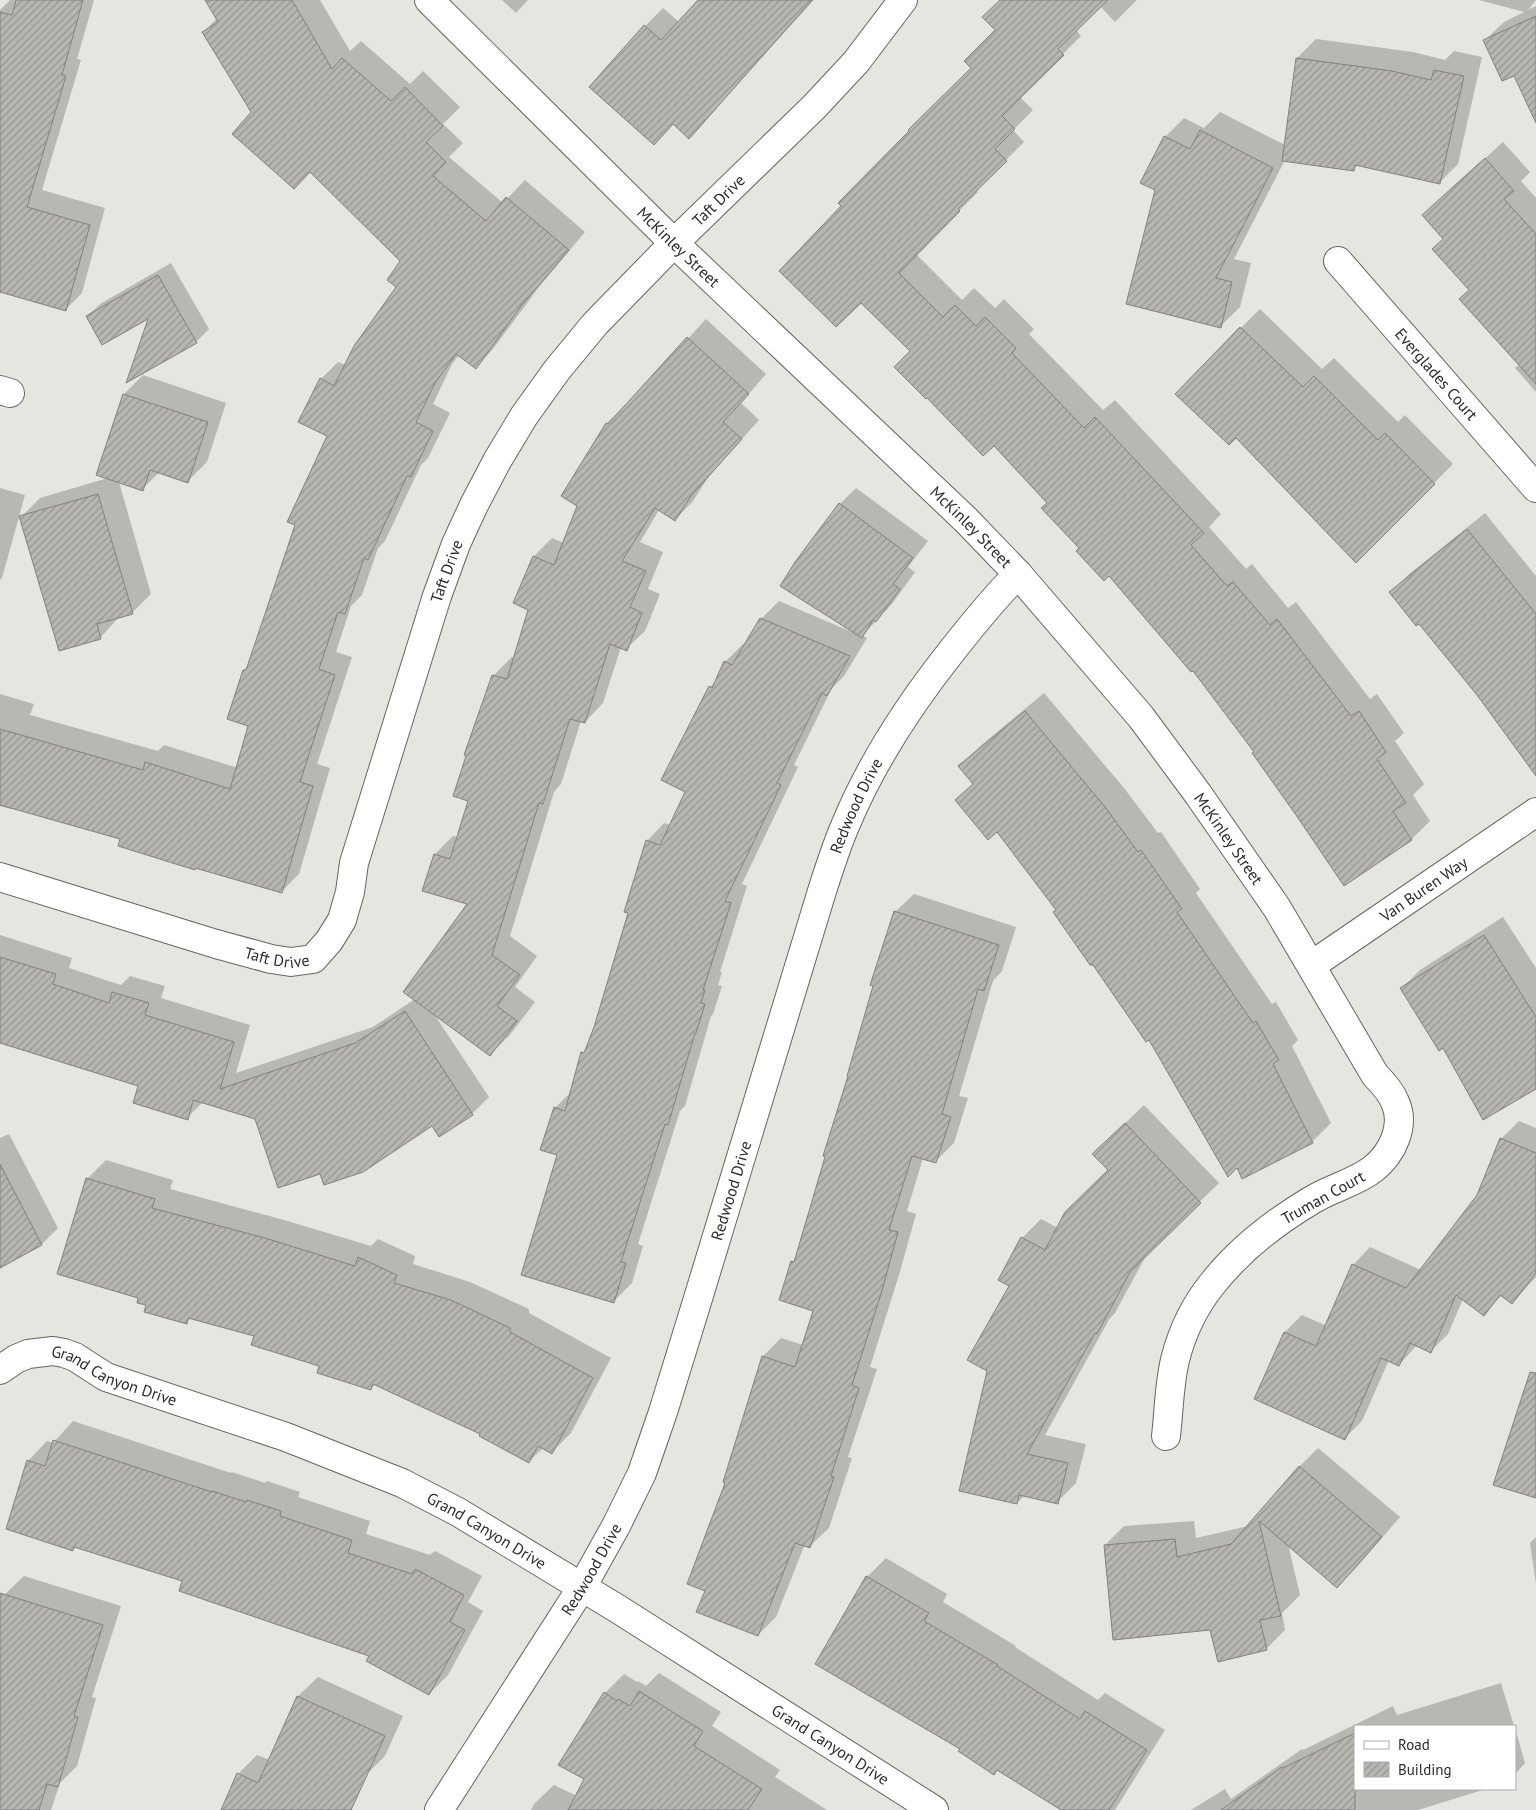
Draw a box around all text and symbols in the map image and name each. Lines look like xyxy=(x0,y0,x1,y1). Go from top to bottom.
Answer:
street label: Taft Drive xyxy=(688,170,749,230)
street label: McKinley Street xyxy=(633,202,725,292)
street label: Everglades Court xyxy=(1391,324,1483,425)
street label: McKinley Street xyxy=(926,482,1017,572)
street label: Taft Drive xyxy=(426,536,467,605)
street label: Redwood Drive xyxy=(825,754,887,856)
street label: McKinley Street xyxy=(1190,789,1268,889)
street label: Van Buren Way xyxy=(1375,852,1472,926)
street label: Taft Drive xyxy=(242,942,311,972)
street label: Redwood Drive xyxy=(706,1138,755,1243)
street label: Truman Court xyxy=(1278,1166,1369,1228)
street label: Grand Canyon Drive xyxy=(50,1341,180,1410)
street label: Grand Canyon Drive xyxy=(424,1488,550,1573)
street label: Redwood Drive xyxy=(557,1520,626,1619)
street label: Grand Canyon Drive xyxy=(768,1699,893,1789)
legend xyxy=(1354,1725,1516,1790)
text: Road xyxy=(1398,1735,1430,1754)
text: Building xyxy=(1398,1760,1452,1779)

